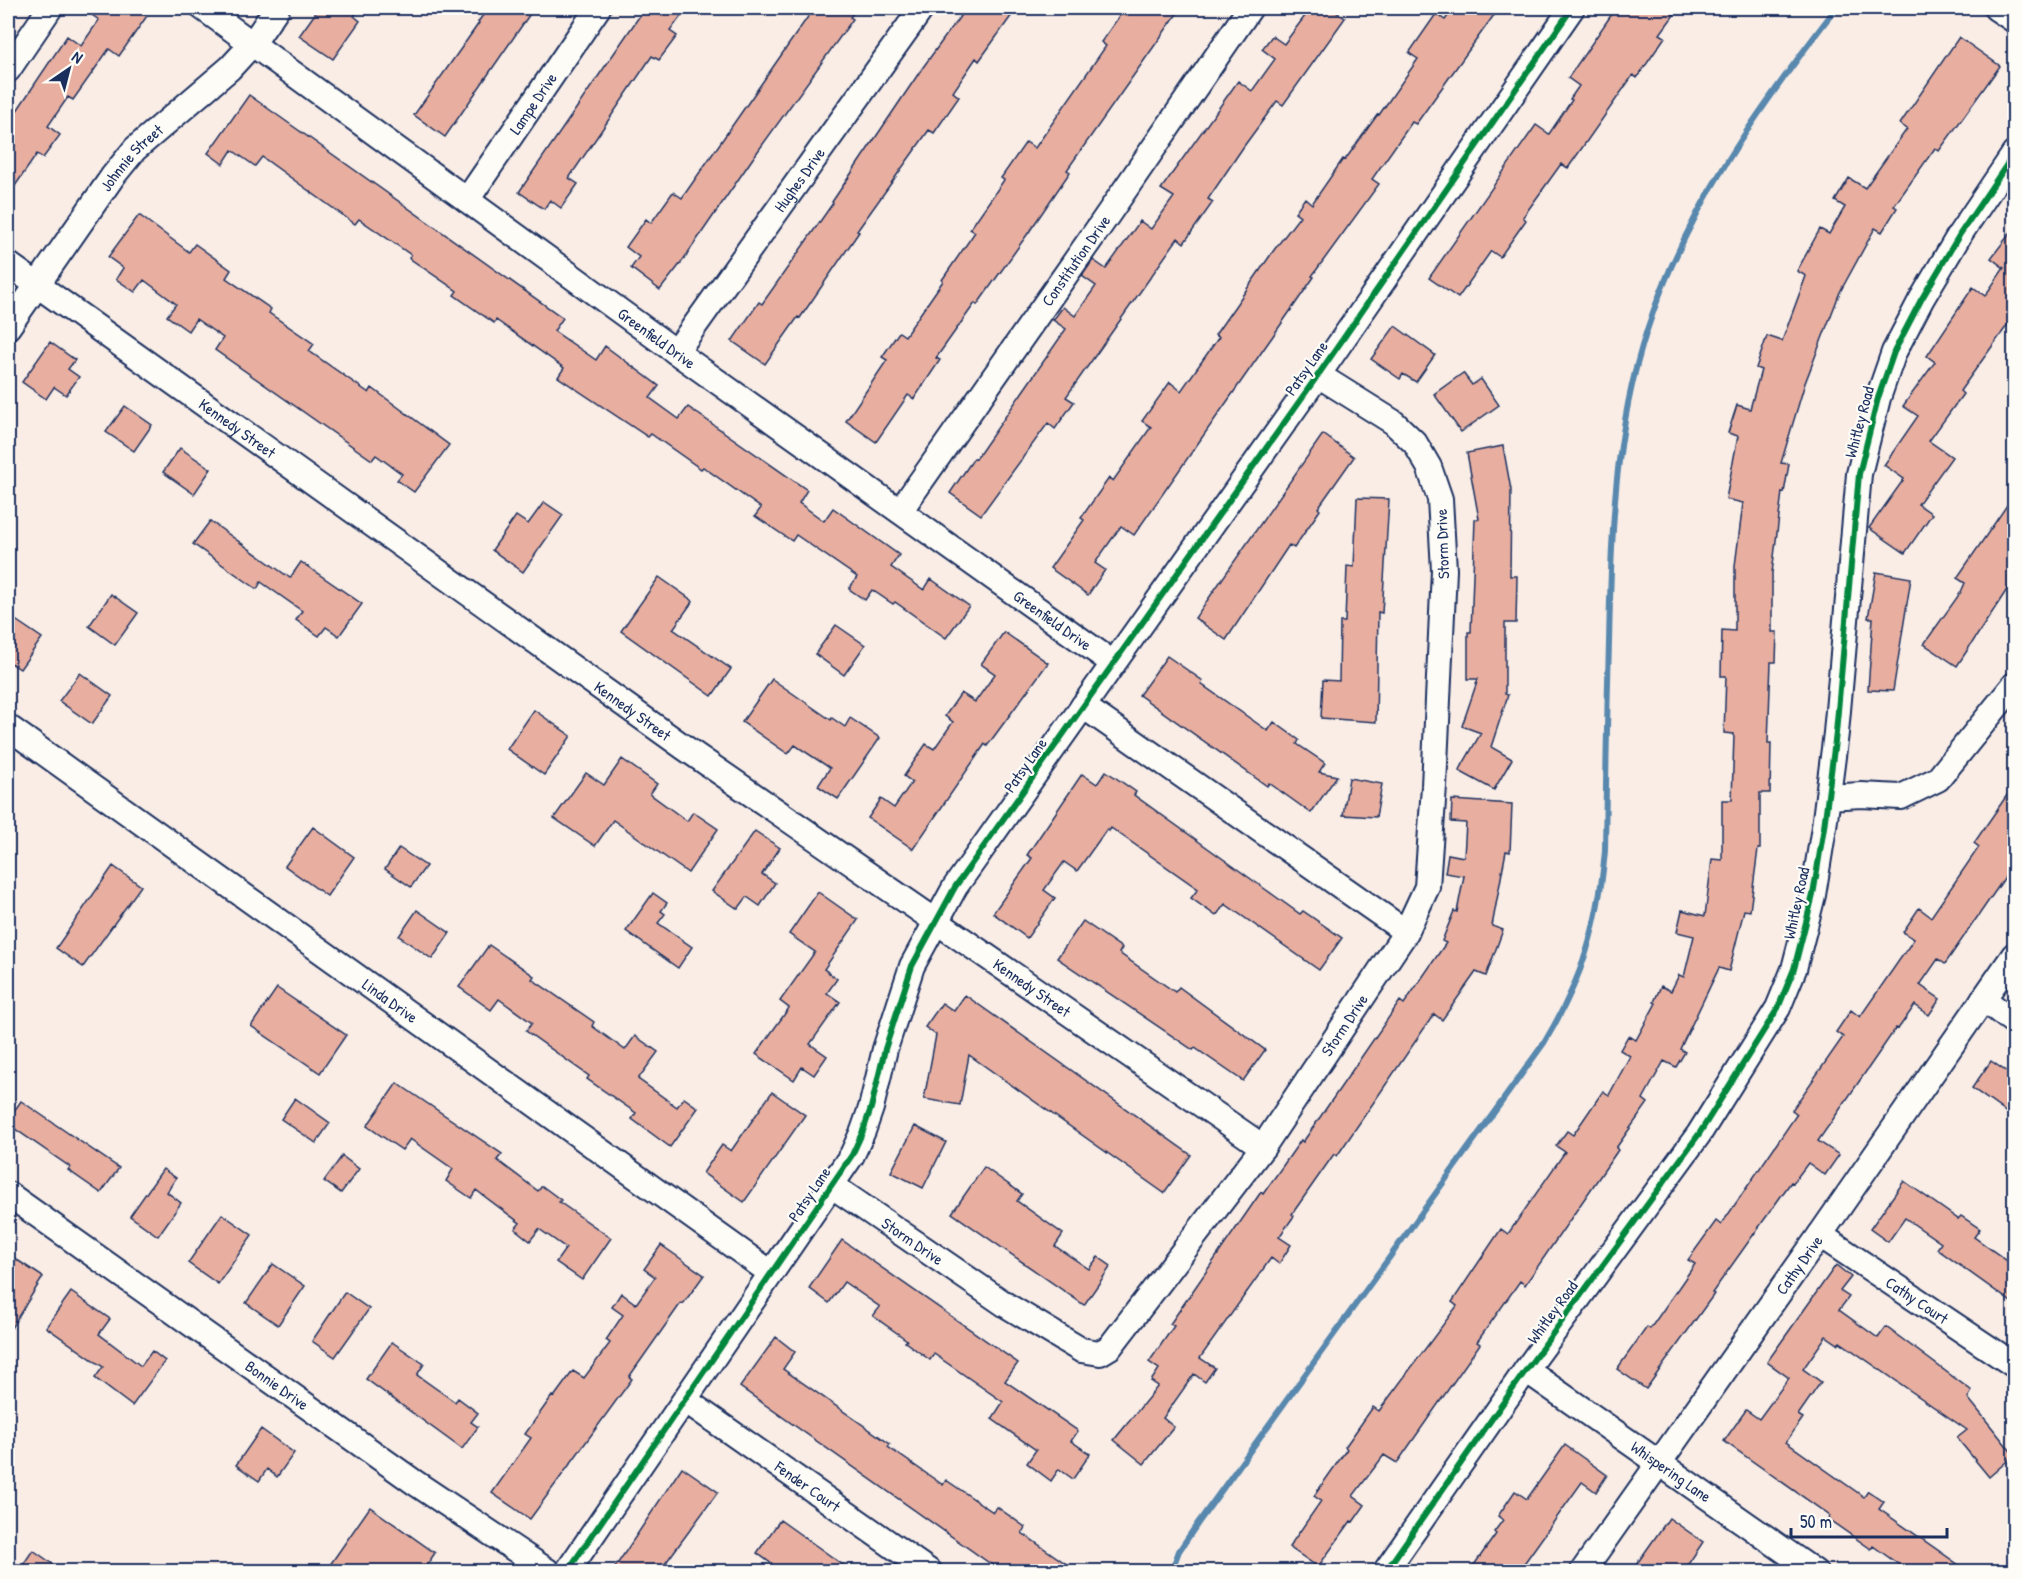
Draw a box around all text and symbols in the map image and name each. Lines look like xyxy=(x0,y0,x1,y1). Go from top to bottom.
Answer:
north arrow xyxy=(39,39,99,99)
text: N xyxy=(68,45,88,68)
street label: Lampe Drive xyxy=(504,68,562,139)
street label: Johnnie Street xyxy=(95,119,168,196)
street label: Hughes Drive xyxy=(769,142,830,216)
street label: Constitution Drive xyxy=(1036,210,1116,310)
street label: Greenfield Drive xyxy=(613,302,701,374)
street label: Patsy Lane xyxy=(1279,336,1333,400)
street label: Whitley Road xyxy=(1839,384,1879,460)
street label: Kennedy Street xyxy=(195,393,281,463)
street label: Storm Drive xyxy=(1430,508,1454,579)
street label: Greenfield Drive xyxy=(1009,585,1096,656)
street label: Kennedy Street xyxy=(590,676,676,746)
street label: Patsy Lane xyxy=(998,733,1052,797)
street label: Whitley Road xyxy=(1778,865,1814,941)
street label: Kennedy Street xyxy=(989,953,1076,1022)
street label: Linda Drive xyxy=(358,973,423,1028)
street label: Storm Drive xyxy=(1316,989,1373,1060)
street label: Patsy Lane xyxy=(783,1162,836,1226)
street label: Storm Drive xyxy=(877,1212,948,1270)
street label: Cathy Drive xyxy=(1770,1230,1828,1299)
street label: Cathy Court xyxy=(1882,1271,1953,1329)
street label: Whitley Road xyxy=(1522,1276,1582,1348)
street label: Bonnie Drive xyxy=(241,1355,314,1415)
street label: Whispering Lane xyxy=(1627,1436,1716,1507)
street label: Fender Court xyxy=(770,1455,845,1517)
scale bar xyxy=(1791,1501,1947,1539)
text: 50 m xyxy=(1800,1509,1832,1534)

